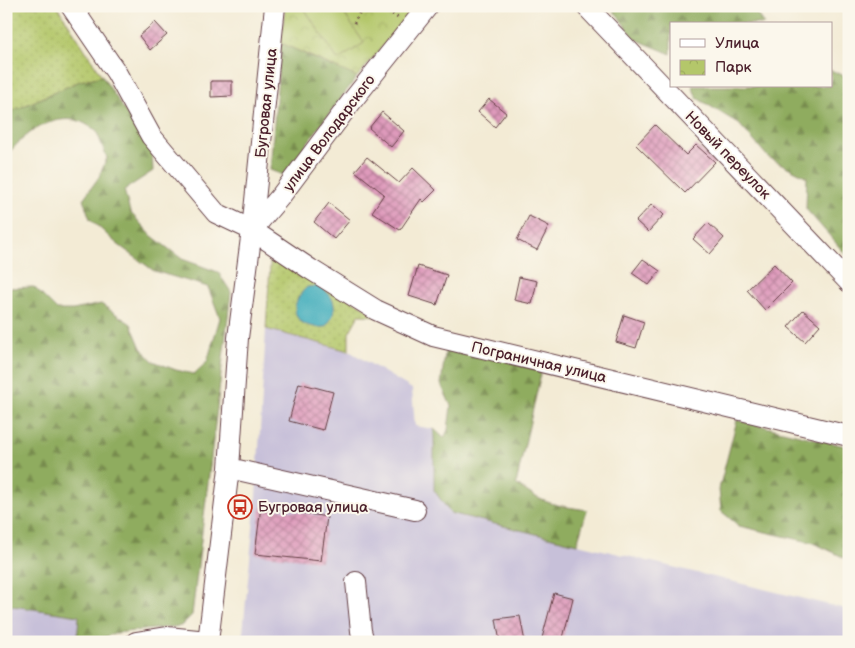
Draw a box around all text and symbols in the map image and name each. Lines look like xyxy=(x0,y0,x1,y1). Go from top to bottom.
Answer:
legend xyxy=(670,22,832,88)
text: Улица xyxy=(715,34,760,53)
street label: Бугровая улица xyxy=(251,47,282,159)
text: Парк xyxy=(715,58,752,77)
street label: улица Володарского xyxy=(279,71,380,195)
street label: Новый переулок xyxy=(681,107,775,203)
street label: Пограничная улица xyxy=(469,338,608,387)
bus stop icon: Бугровая улица xyxy=(227,494,253,520)
place label: Бугровая улица xyxy=(258,498,368,517)

